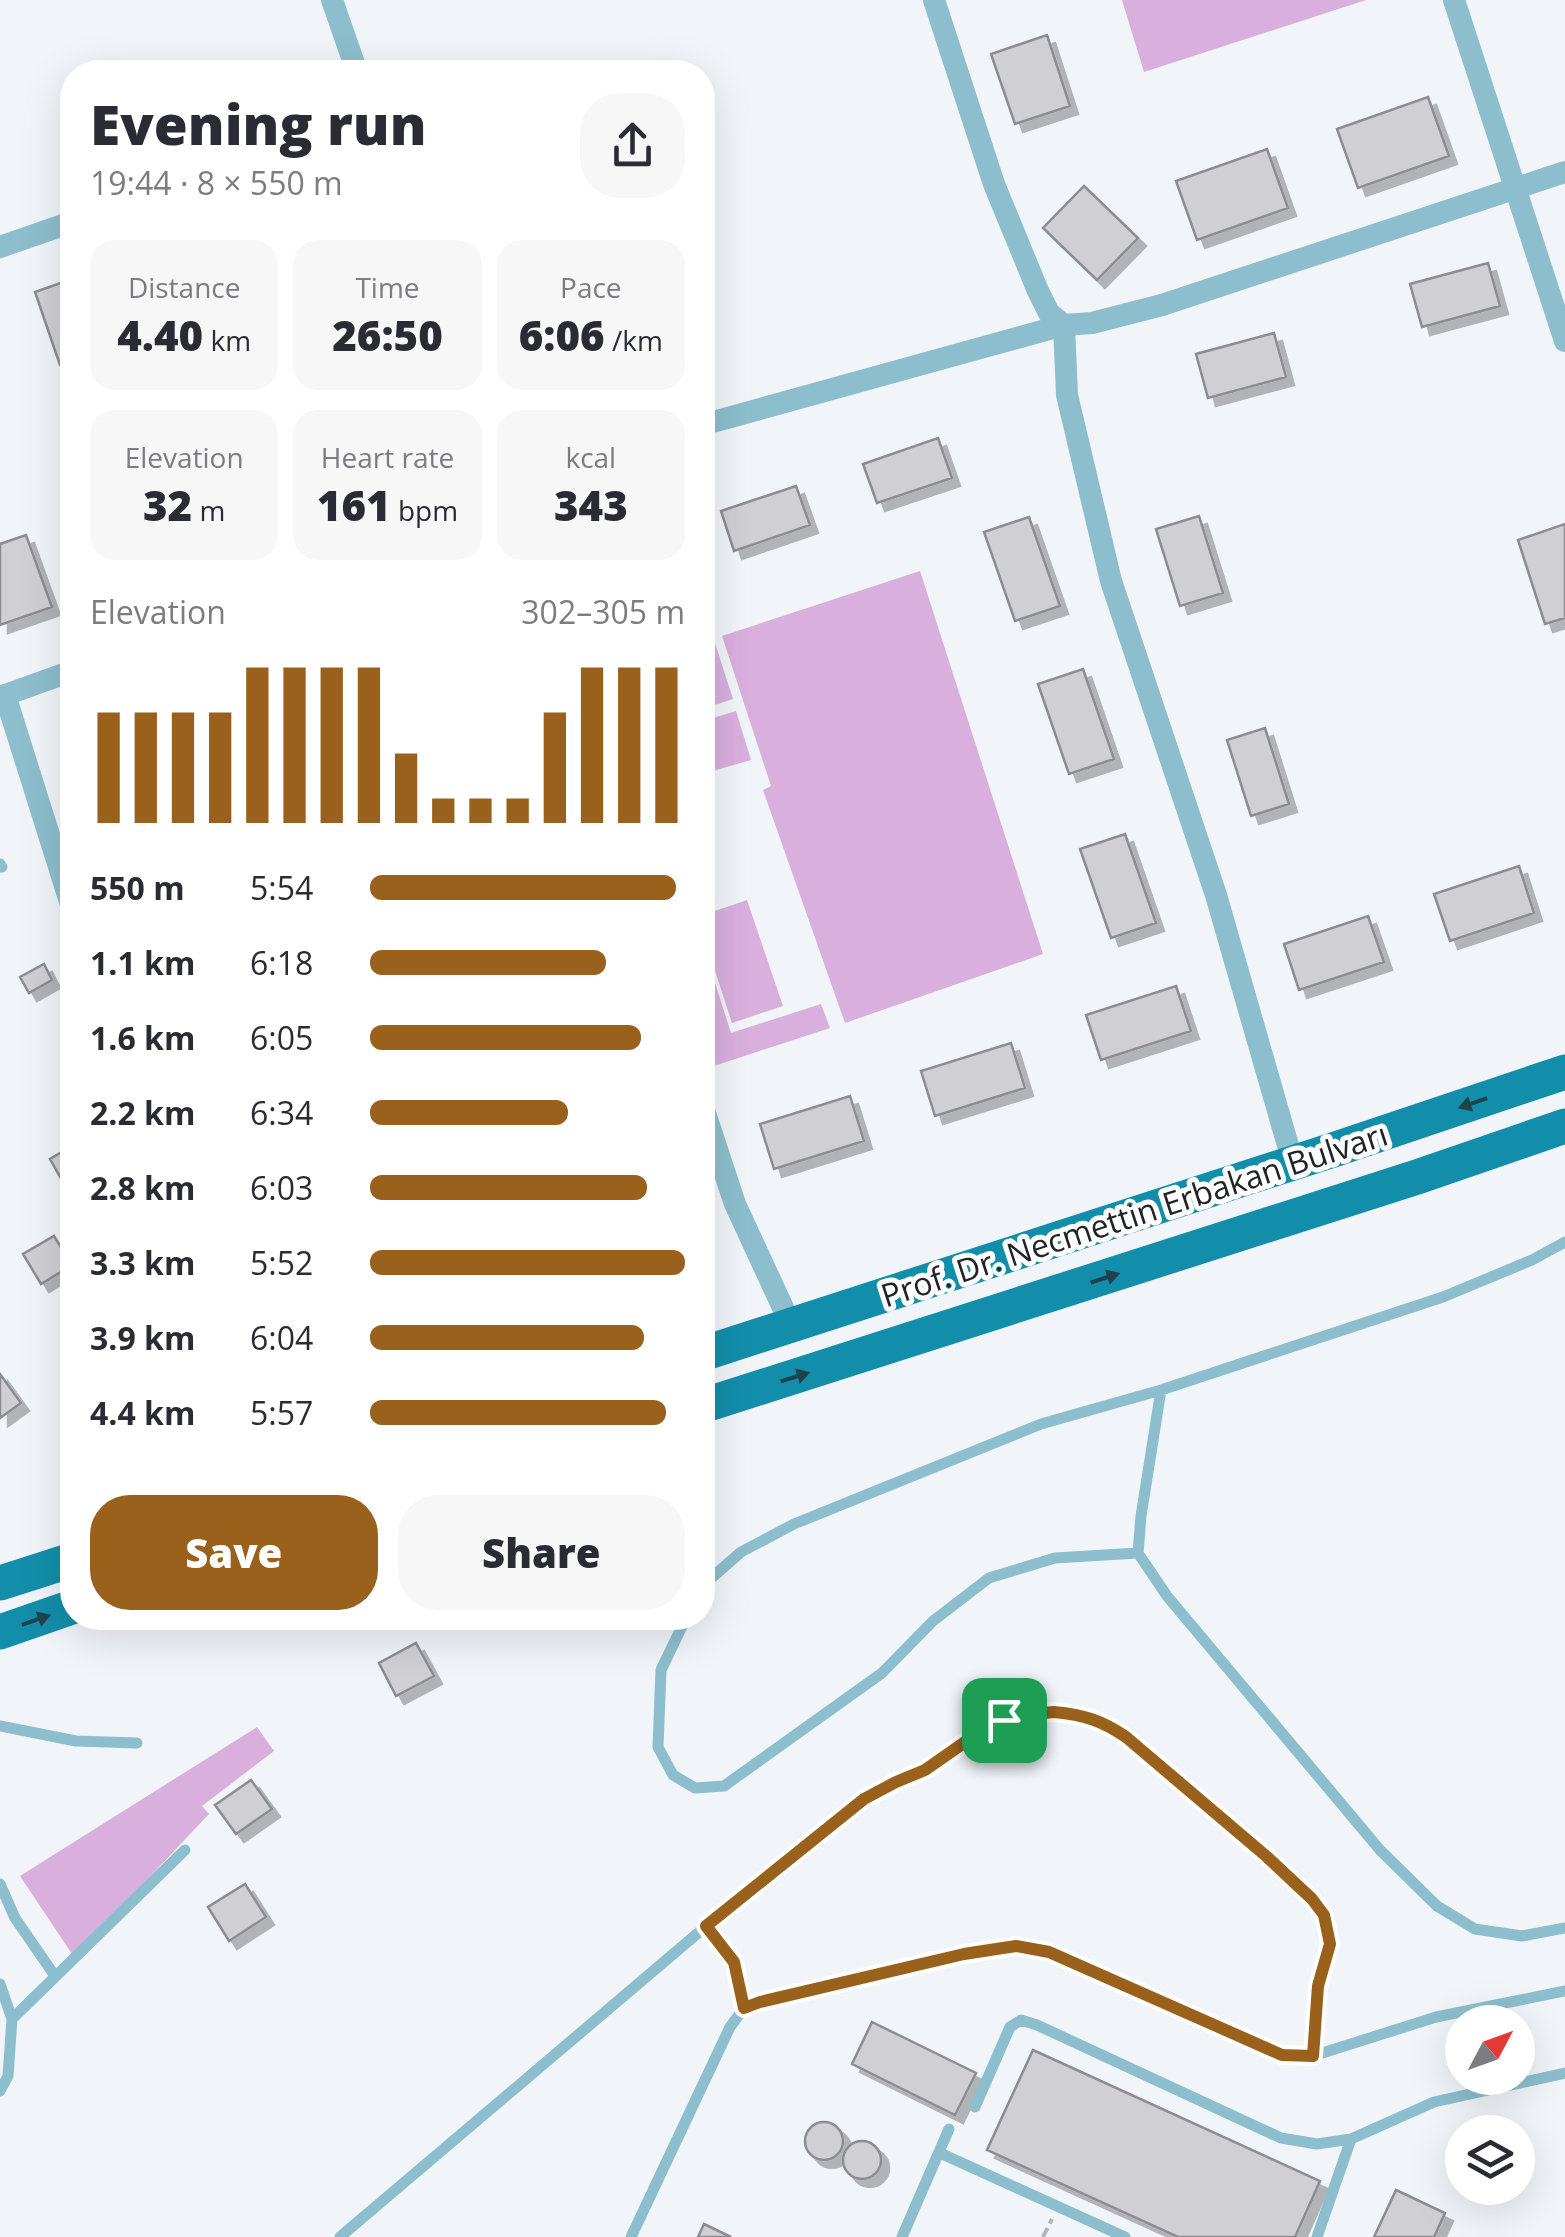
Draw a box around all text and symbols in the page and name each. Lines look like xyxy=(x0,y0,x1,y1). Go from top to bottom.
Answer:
text: Evening run xyxy=(90,86,426,161)
button: share xyxy=(580,93,685,198)
text: 19:44 · 8 × 550 m xyxy=(90,161,343,204)
text: Distance xyxy=(128,268,240,306)
text: Time xyxy=(355,268,420,306)
text: Pace xyxy=(560,268,622,306)
text: 4.40 xyxy=(117,306,203,363)
text: 26:50 xyxy=(332,306,443,363)
text: 6:06 xyxy=(519,306,605,363)
text: km xyxy=(203,321,251,359)
text: /km xyxy=(605,321,663,359)
text: Elevation xyxy=(125,438,244,476)
text: Heart rate xyxy=(321,438,454,476)
text: kcal xyxy=(565,438,616,476)
text: 32 xyxy=(143,476,192,533)
text: 161 xyxy=(317,476,391,533)
text: 343 xyxy=(554,476,628,533)
text: m xyxy=(192,491,225,529)
text: bpm xyxy=(391,491,458,529)
text: Elevation xyxy=(90,590,226,633)
text: 302–305 m xyxy=(521,590,685,633)
text: 550 m xyxy=(90,866,185,909)
text: 5:54 xyxy=(250,866,313,909)
text: 1.1 km xyxy=(90,941,195,984)
text: 6:18 xyxy=(250,941,313,984)
text: 1.6 km xyxy=(90,1016,195,1059)
text: 6:05 xyxy=(250,1016,313,1059)
text: 2.2 km xyxy=(90,1091,195,1134)
text: 6:34 xyxy=(250,1091,313,1134)
one-way arrow xyxy=(1457,1096,1487,1111)
street label: Prof. Dr. Necmettin Erbakan Bulvarı xyxy=(875,1112,1393,1316)
text: 2.8 km xyxy=(90,1166,195,1209)
text: 6:03 xyxy=(250,1166,313,1209)
text: 3.3 km xyxy=(90,1241,195,1284)
text: 5:52 xyxy=(250,1241,313,1284)
one-way arrow xyxy=(1090,1269,1120,1284)
text: 3.9 km xyxy=(90,1316,195,1359)
text: 6:04 xyxy=(250,1316,313,1359)
one-way arrow xyxy=(781,1368,811,1383)
text: 4.4 km xyxy=(90,1391,195,1434)
text: 5:57 xyxy=(250,1391,313,1434)
button: Save xyxy=(90,1495,378,1610)
button: Share xyxy=(398,1495,685,1610)
one-way arrow xyxy=(22,1612,52,1627)
pin xyxy=(962,1678,1047,1763)
icon: arrive xyxy=(977,1693,1032,1748)
north arrow xyxy=(1445,2005,1535,2095)
map controls xyxy=(1445,2005,1535,2205)
button: layers xyxy=(1445,2115,1535,2205)

